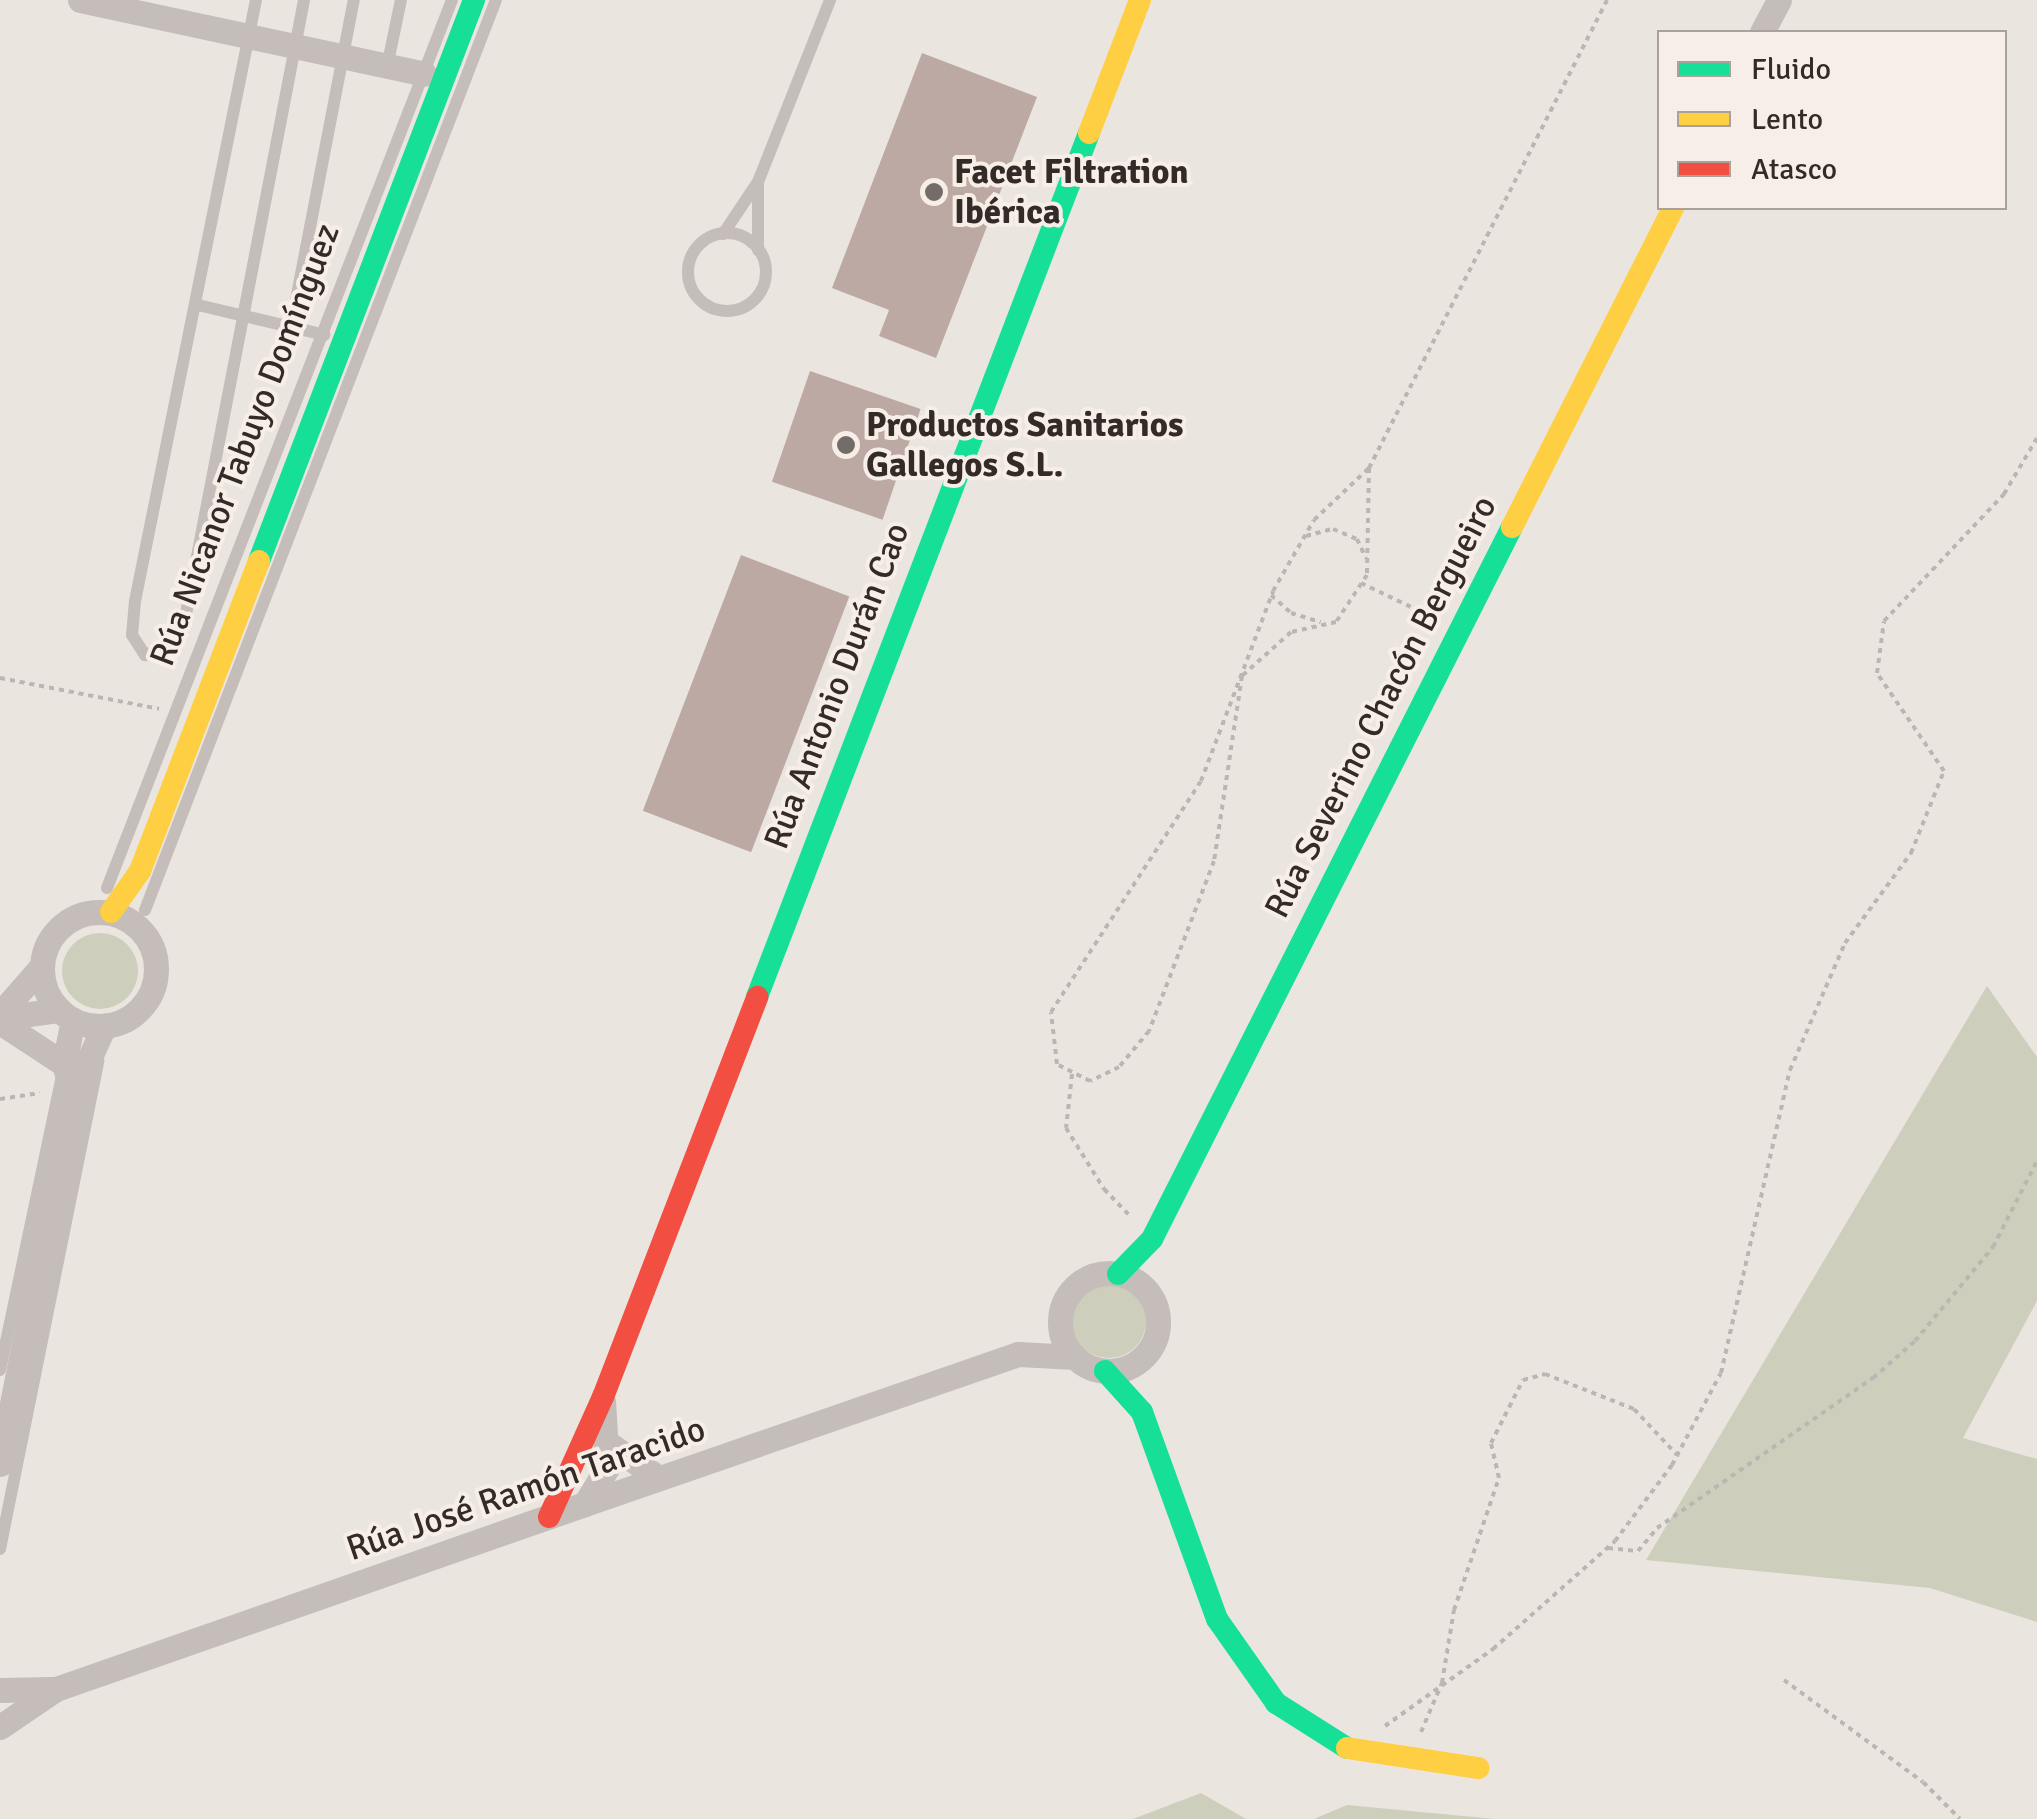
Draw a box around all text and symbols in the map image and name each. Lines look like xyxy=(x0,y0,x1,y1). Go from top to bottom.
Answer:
legend xyxy=(1657,30,2007,210)
text: Fluido xyxy=(1751,51,1831,88)
text: Lento xyxy=(1751,101,1823,138)
place label: Facet Filtration Ibérica xyxy=(954,151,1189,233)
text: Atasco xyxy=(1751,151,1837,188)
marker: Facet Filtration Ibérica xyxy=(923,181,945,203)
street label: Rúa Nicanor Tabuyo Domínguez xyxy=(141,218,349,672)
place label: Productos Sanitarios Gallegos S.L. xyxy=(866,404,1183,486)
marker: Productos Sanitarios Gallegos S.L. xyxy=(835,434,857,456)
street label: Rúa Severino Chacón Bergueiro xyxy=(1256,489,1506,925)
street label: Rúa Antonio Durán Cao xyxy=(755,517,919,855)
street label: Rúa José Ramón Taracido xyxy=(341,1408,711,1570)

